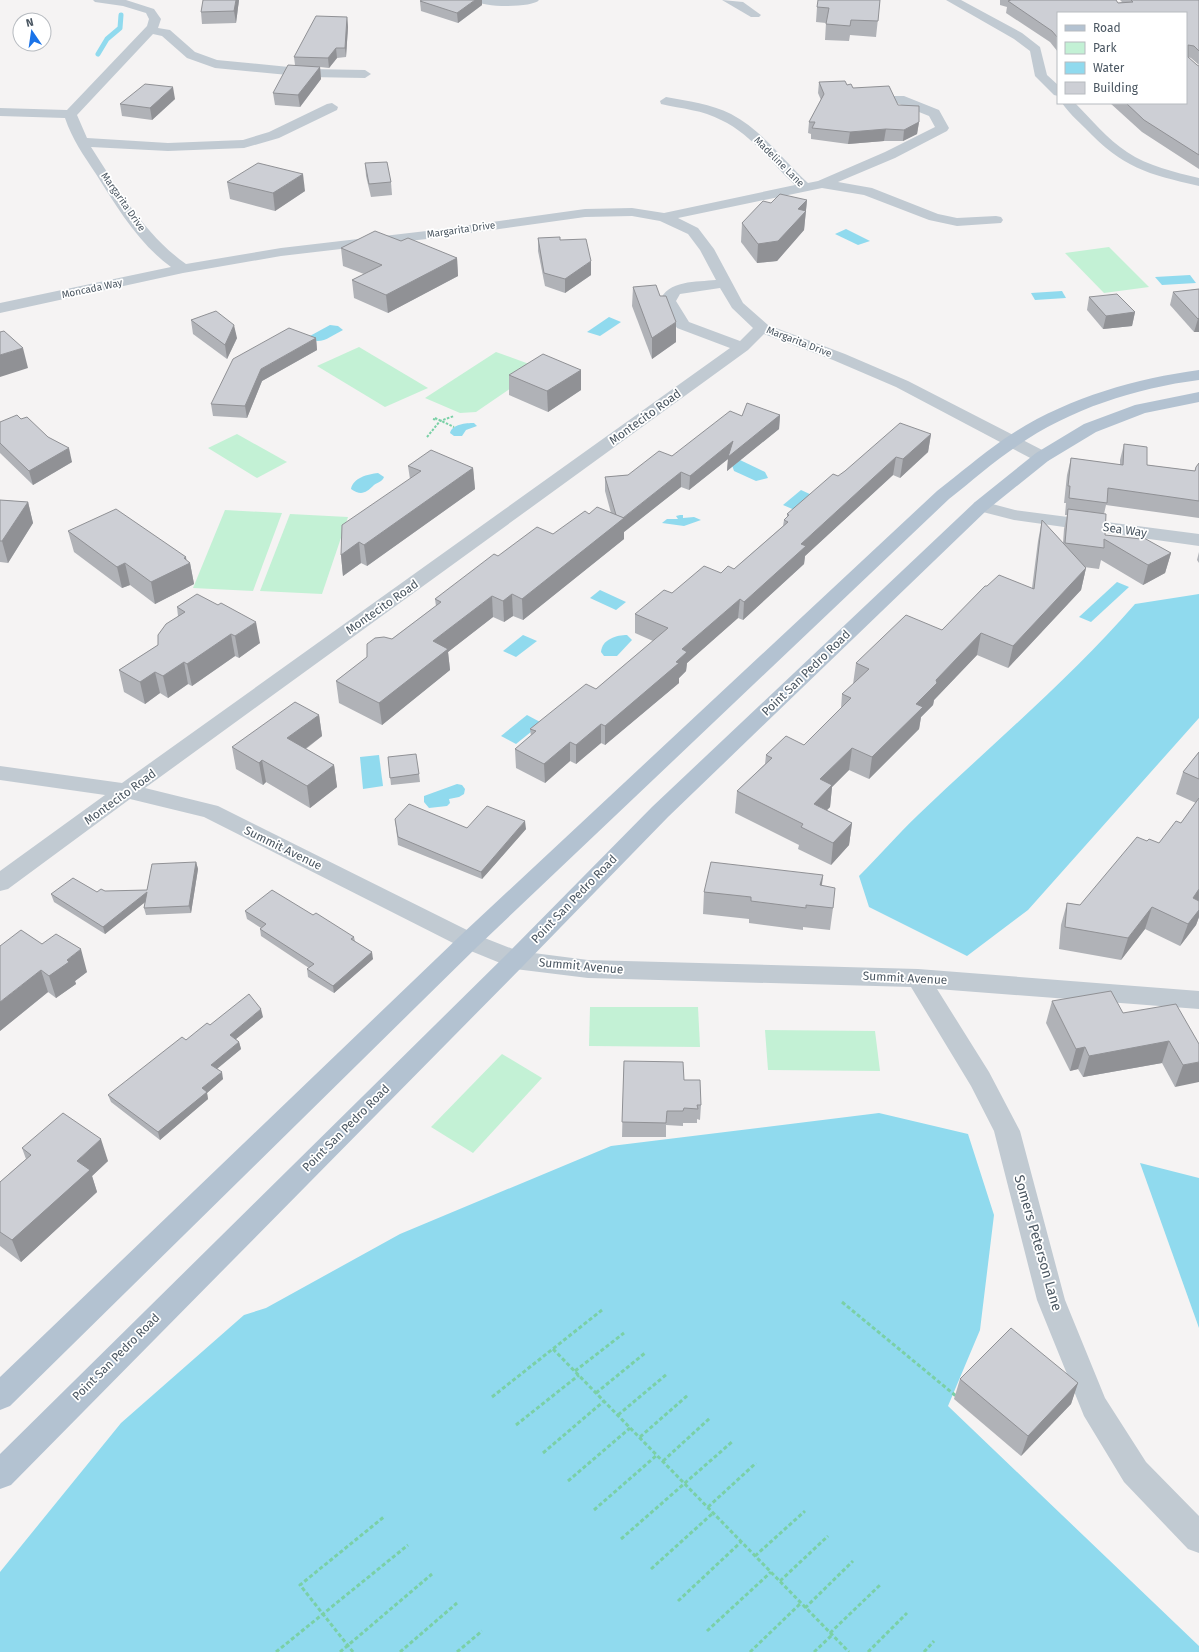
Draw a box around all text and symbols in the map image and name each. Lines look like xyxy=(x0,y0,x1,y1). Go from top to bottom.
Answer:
north arrow xyxy=(12,12,52,52)
legend xyxy=(1057,12,1187,104)
text: N xyxy=(25,16,35,30)
text: Road xyxy=(1093,21,1121,35)
text: Park xyxy=(1093,41,1117,55)
text: Water xyxy=(1093,61,1125,75)
text: Building xyxy=(1093,81,1139,95)
street label: Madeline Lane xyxy=(751,134,807,190)
street label: Margarita Drive xyxy=(98,170,148,234)
street label: Margarita Drive xyxy=(426,219,496,241)
street label: Moncada Way xyxy=(61,277,124,301)
street label: Margarita Drive xyxy=(765,324,833,360)
street label: Montecito Road xyxy=(606,386,684,448)
street label: Sea Way xyxy=(1102,520,1148,540)
street label: Montecito Road xyxy=(343,577,421,637)
street label: Point San Pedro Road xyxy=(759,627,853,719)
street label: Montecito Road xyxy=(81,766,159,828)
street label: Summit Avenue xyxy=(242,823,324,873)
street label: Point San Pedro Road xyxy=(528,852,620,946)
street label: Summit Avenue xyxy=(538,955,624,977)
street label: Summit Avenue xyxy=(862,969,948,987)
street label: Point San Pedro Road xyxy=(300,1082,392,1174)
street label: Somers Peterson Lane xyxy=(1010,1173,1066,1313)
street label: Point San Pedro Road xyxy=(70,1311,162,1403)

